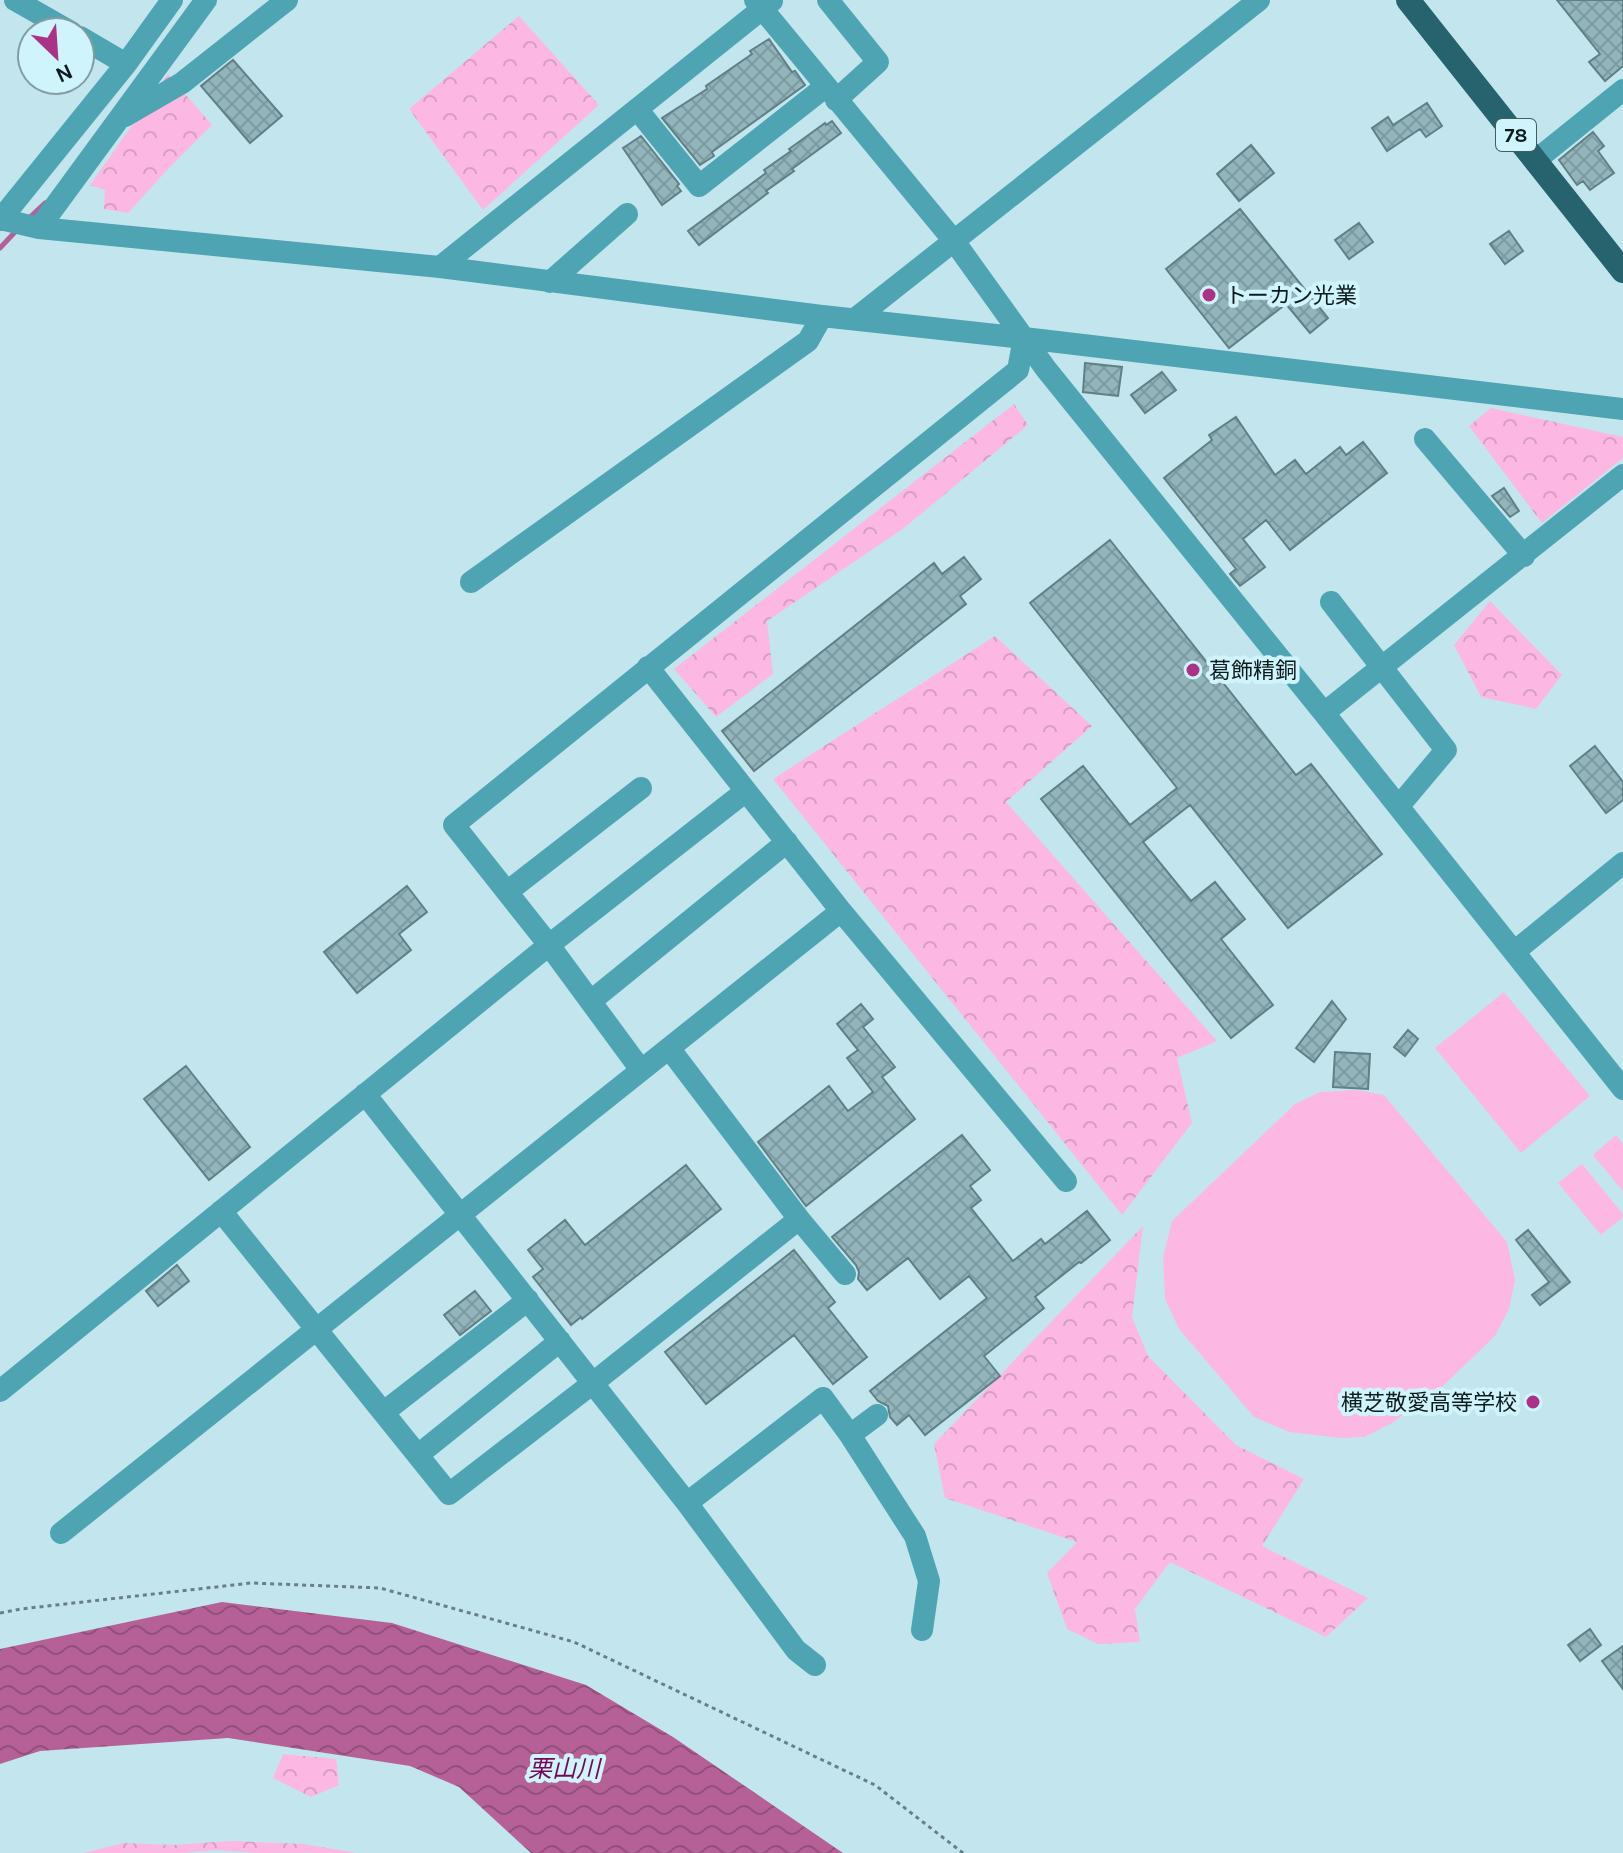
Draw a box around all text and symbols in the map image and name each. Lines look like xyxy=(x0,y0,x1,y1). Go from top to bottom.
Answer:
north arrow xyxy=(16,16,96,96)
text: N xyxy=(51,58,77,88)
road number: 78 xyxy=(1496,119,1536,151)
place label: トーカン光業 xyxy=(1225,283,1357,309)
marker: トーカン光業 xyxy=(1200,286,1218,304)
place label: 葛飾精銅 xyxy=(1209,658,1297,684)
marker: 葛飾精銅 xyxy=(1184,661,1202,679)
place label: 横芝敬愛高等学校 xyxy=(1341,1390,1517,1416)
marker: 横芝敬愛高等学校 xyxy=(1524,1393,1542,1411)
water label: 栗山川 xyxy=(528,1755,603,1783)

